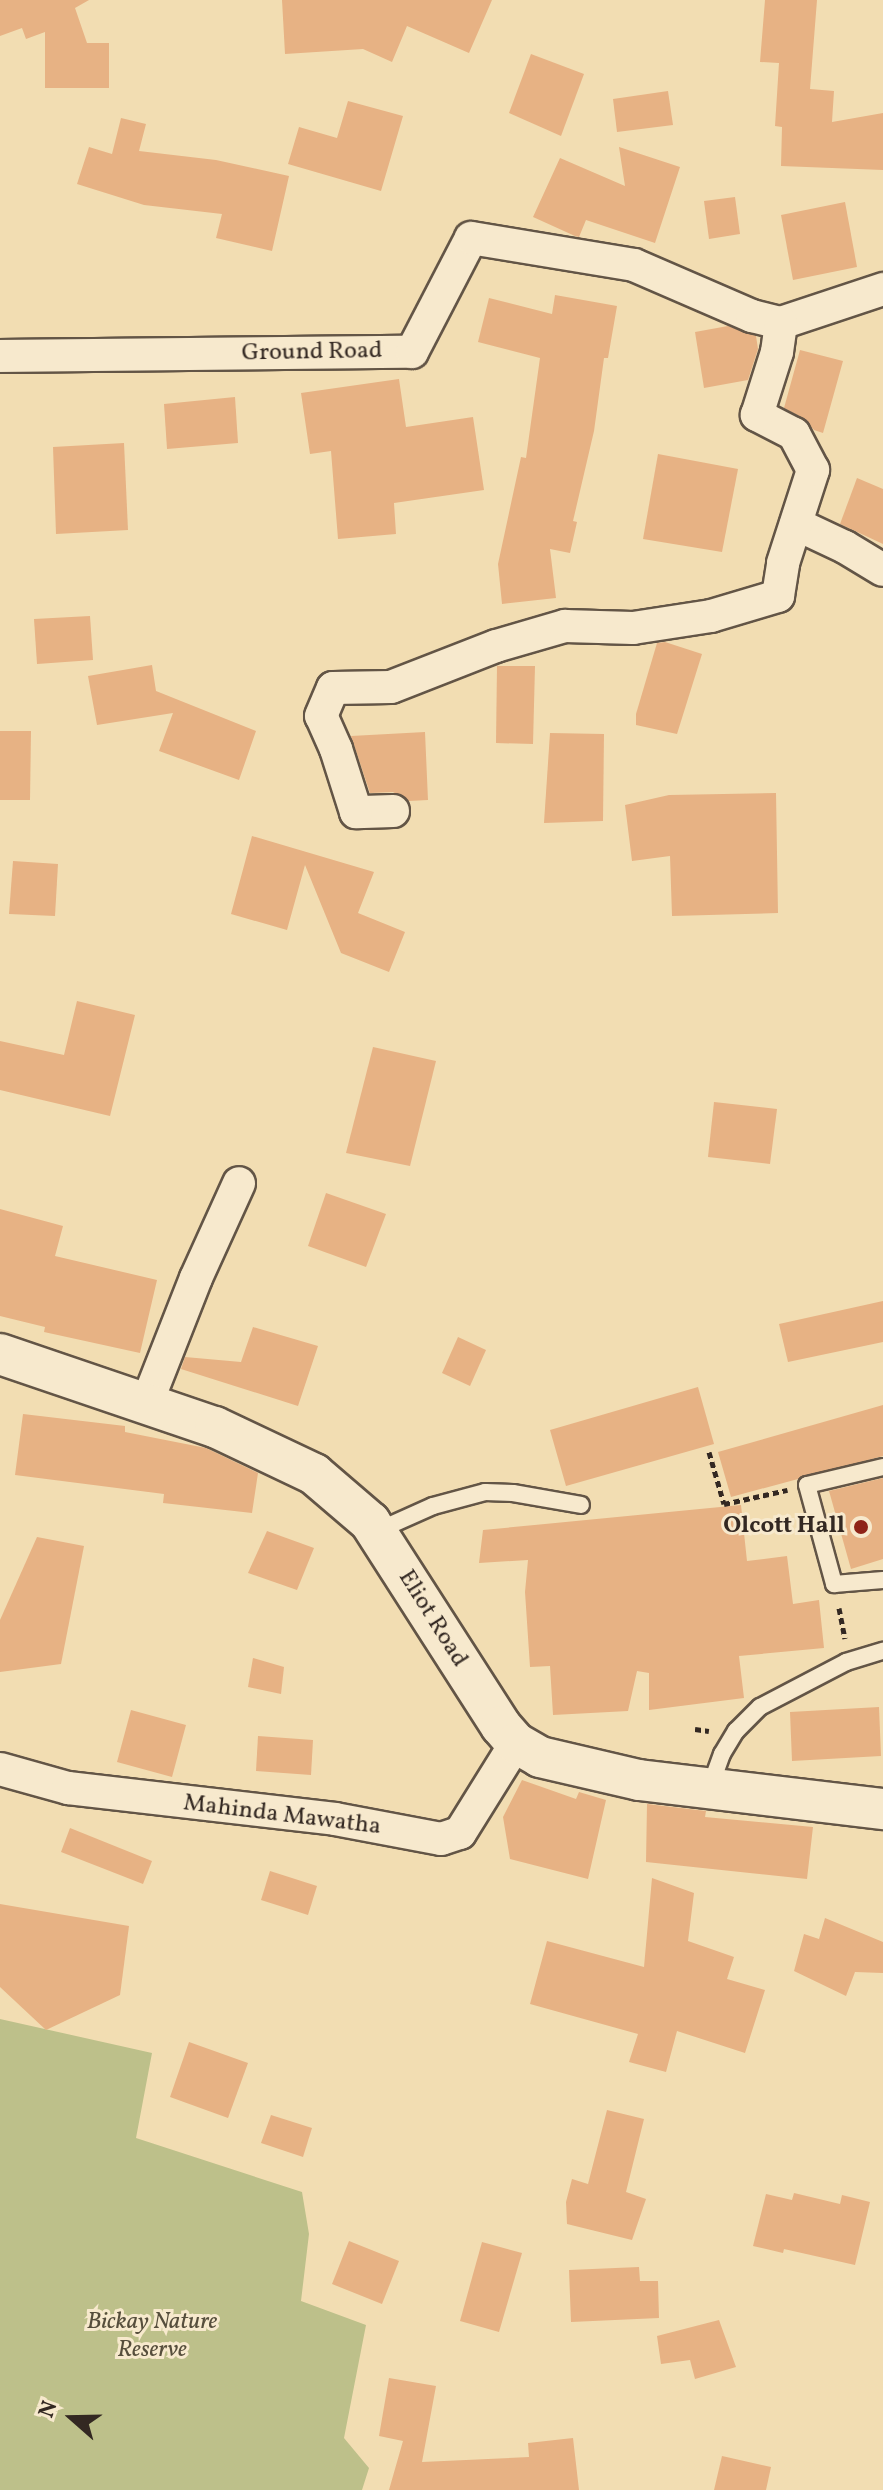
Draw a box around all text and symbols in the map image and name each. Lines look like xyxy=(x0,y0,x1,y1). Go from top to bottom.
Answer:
street label: Ground Road xyxy=(241,337,383,369)
place label: Olcott Hall xyxy=(723,1513,845,1541)
marker: Olcott Hall xyxy=(852,1518,870,1536)
street label: Eliot Road xyxy=(391,1565,473,1673)
street label: Mahinda Mawatha xyxy=(182,1790,382,1842)
park label: Bickay Nature Reserve xyxy=(87,2309,217,2365)
north arrow xyxy=(32,2378,112,2458)
text: N xyxy=(32,2397,66,2422)

